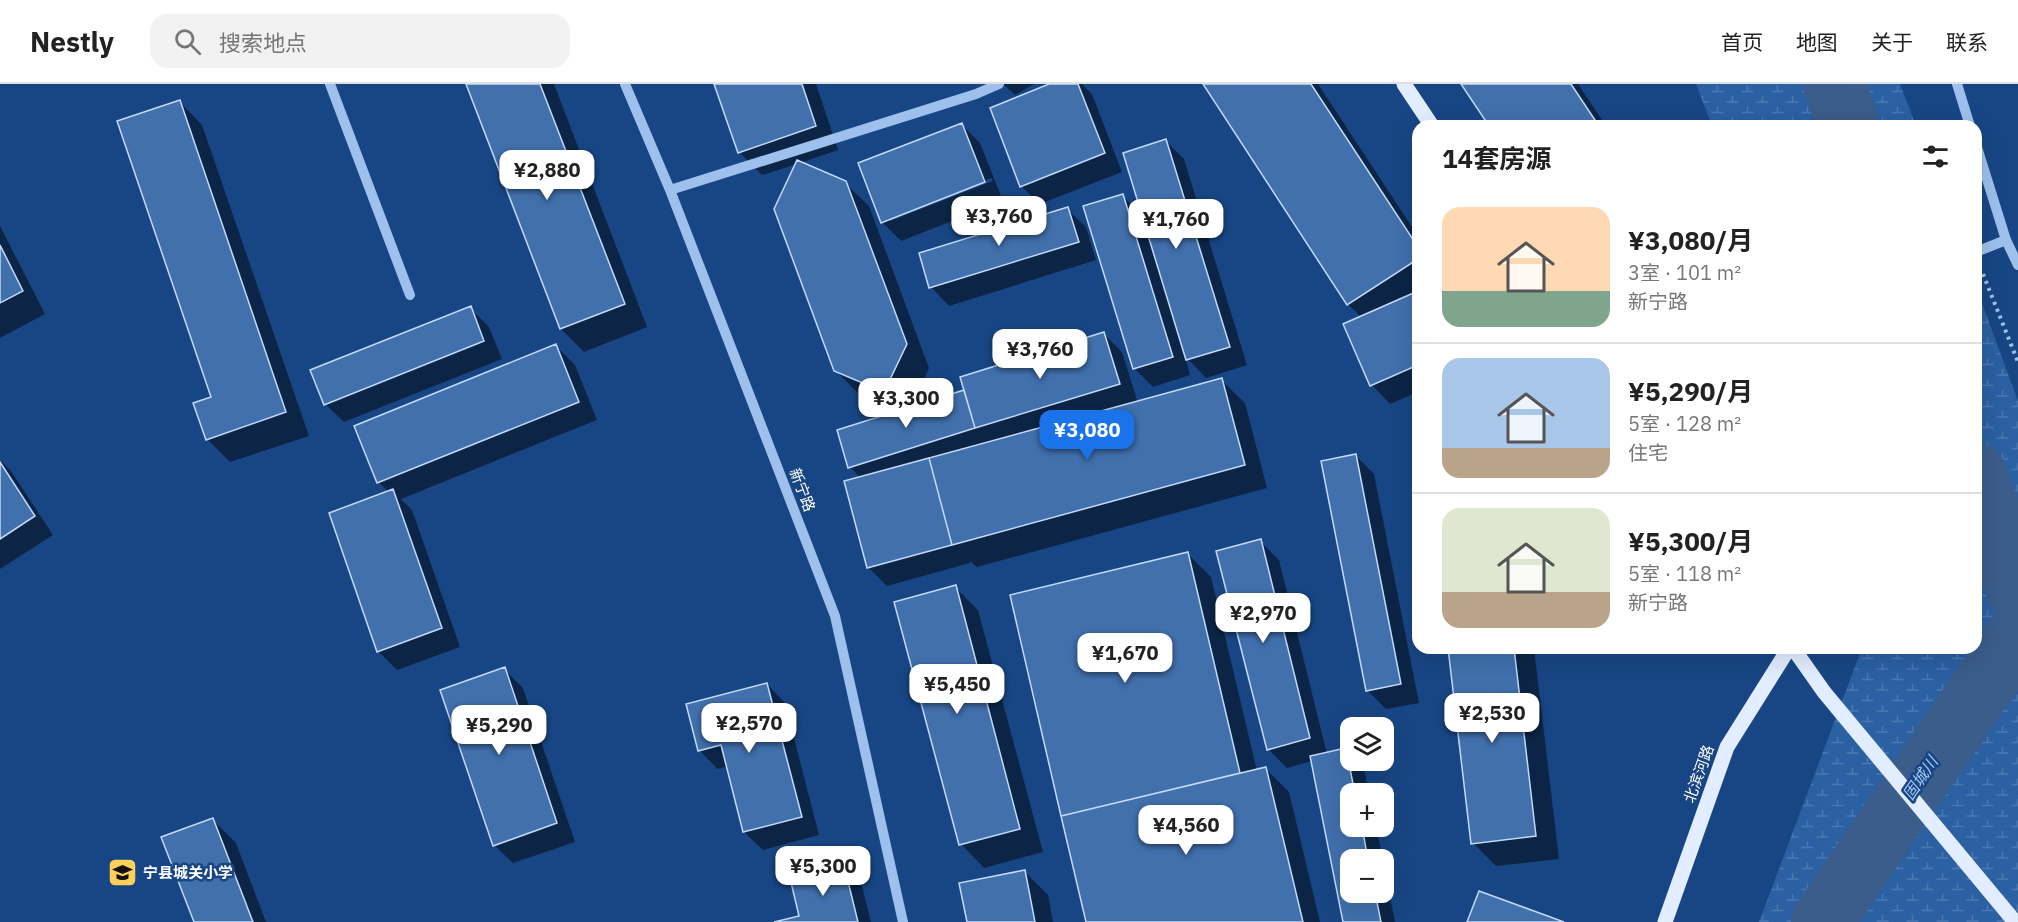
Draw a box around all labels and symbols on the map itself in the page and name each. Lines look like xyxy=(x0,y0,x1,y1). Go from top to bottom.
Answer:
pin: ¥2,880 xyxy=(498,150,596,201)
pin: ¥3,760 xyxy=(950,196,1048,247)
pin: ¥1,760 xyxy=(1127,199,1225,250)
pin: ¥3,760 xyxy=(991,329,1089,380)
pin: ¥3,300 xyxy=(857,378,955,429)
pin: ¥3,080 xyxy=(1038,410,1136,461)
street label: 新宁路 xyxy=(786,465,819,514)
pin: ¥2,970 xyxy=(1214,593,1312,644)
pin: ¥1,670 xyxy=(1076,633,1174,684)
pin: ¥5,450 xyxy=(908,664,1006,715)
pin: ¥2,530 xyxy=(1443,693,1541,744)
pin: ¥2,570 xyxy=(700,703,798,754)
pin: ¥5,290 xyxy=(450,705,548,756)
street label: 北滨河路 xyxy=(1679,742,1718,805)
water label: 固城川 xyxy=(1898,751,1943,803)
pin: ¥4,560 xyxy=(1137,805,1235,856)
pin: ¥5,300 xyxy=(774,846,872,897)
school or university icon: 宁县城关小学 xyxy=(106,857,138,889)
place label: 宁县城关小学 xyxy=(143,863,233,882)

